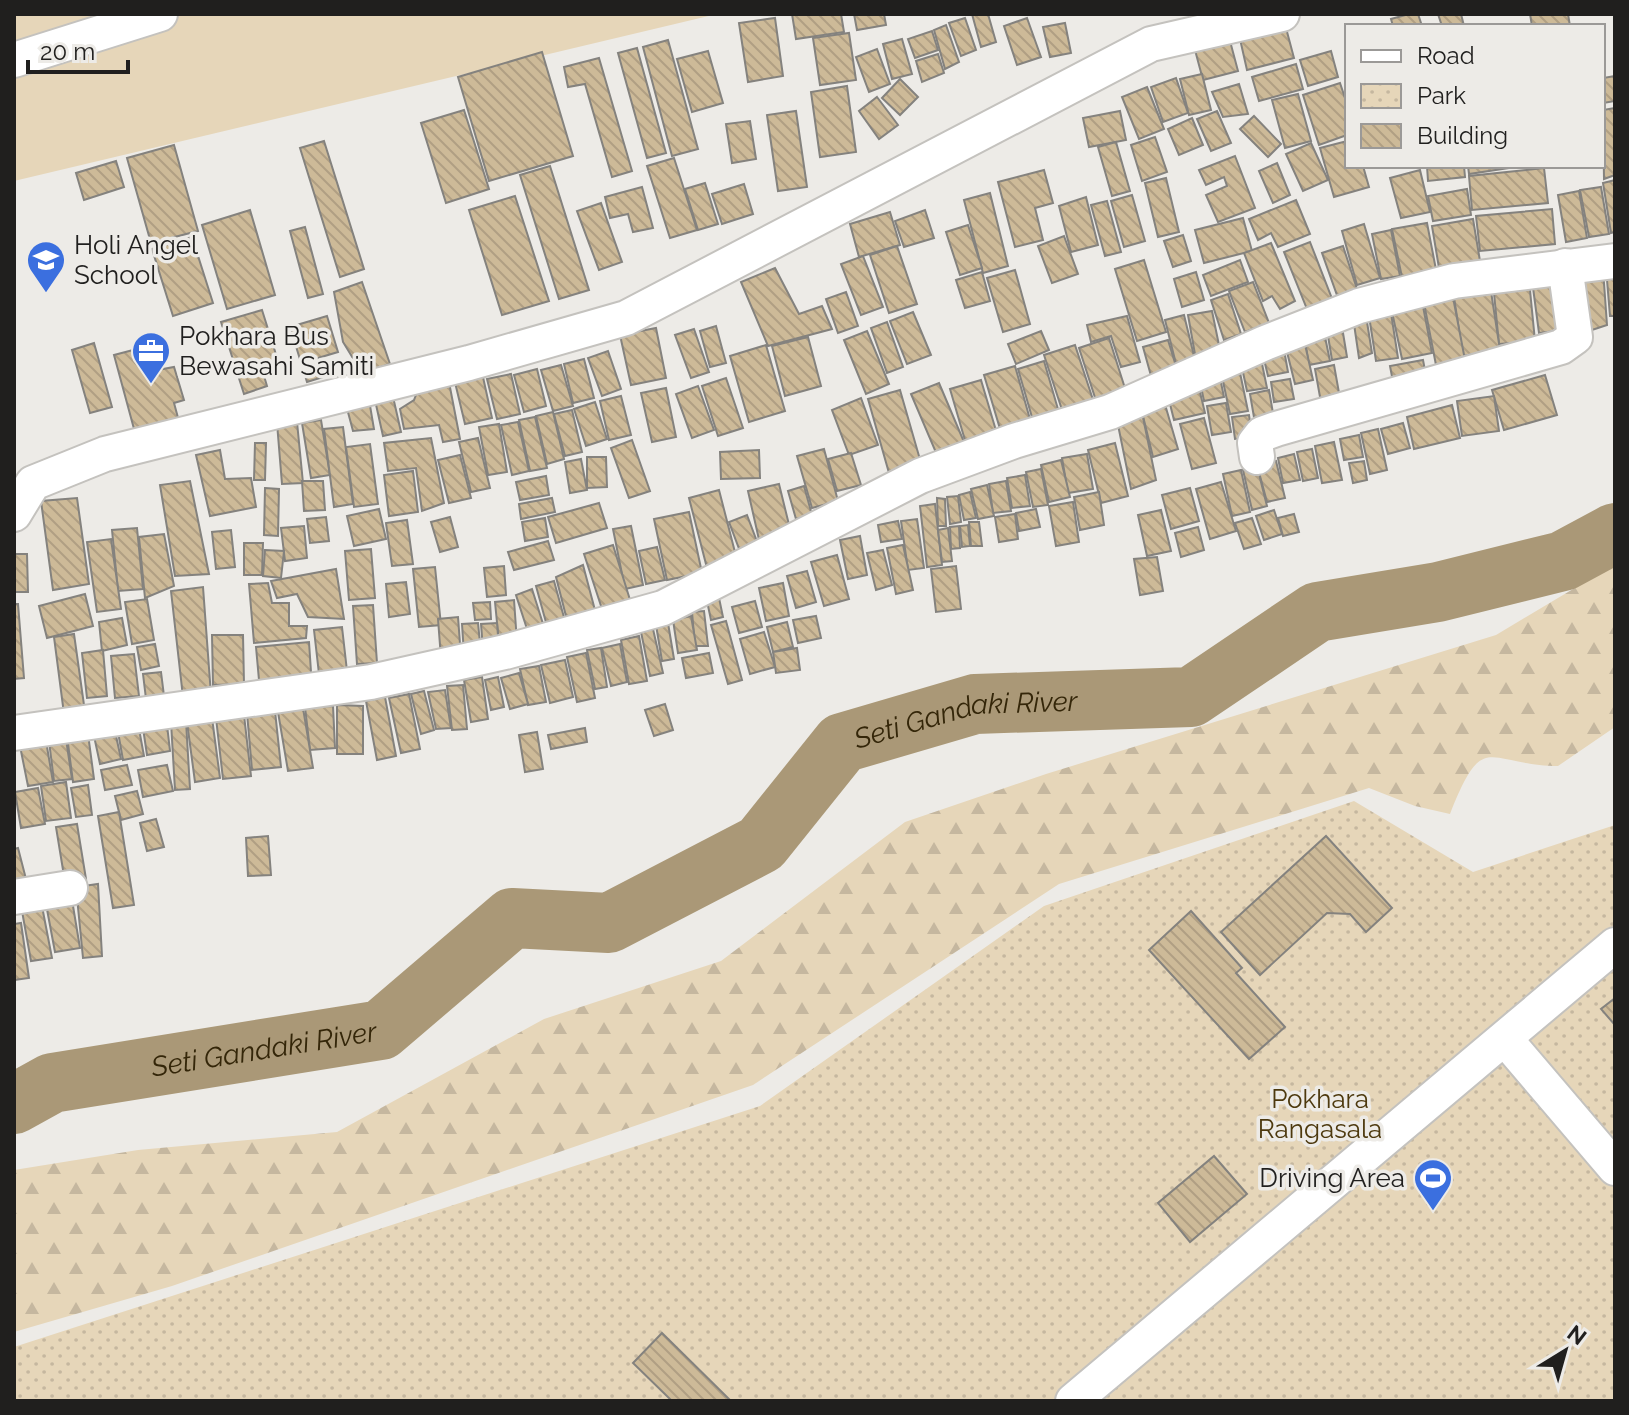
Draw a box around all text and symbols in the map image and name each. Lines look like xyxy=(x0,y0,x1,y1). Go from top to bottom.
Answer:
scale bar xyxy=(28,24,128,74)
legend xyxy=(1345,24,1605,168)
text: 20 m xyxy=(40,37,95,66)
text: Road xyxy=(1417,41,1475,70)
text: Park xyxy=(1417,81,1466,110)
text: Building xyxy=(1417,121,1508,150)
place label: Holi Angel School xyxy=(74,230,199,290)
school or university icon: Holi Angel School xyxy=(25,239,67,294)
place label: Pokhara Bus Bewasahi Samiti xyxy=(179,321,374,381)
office icon: Pokhara Bus Bewasahi Samiti xyxy=(130,330,172,385)
water label: Seti Gandaki River xyxy=(849,685,1079,756)
water label: Seti Gandaki River xyxy=(148,1015,380,1084)
park label: Pokhara Rangasala xyxy=(1258,1084,1382,1144)
sports icon: Driving Area xyxy=(1412,1157,1454,1212)
place label: Driving Area xyxy=(1259,1163,1405,1193)
north arrow xyxy=(1525,1311,1605,1391)
text: N xyxy=(1563,1320,1592,1350)

